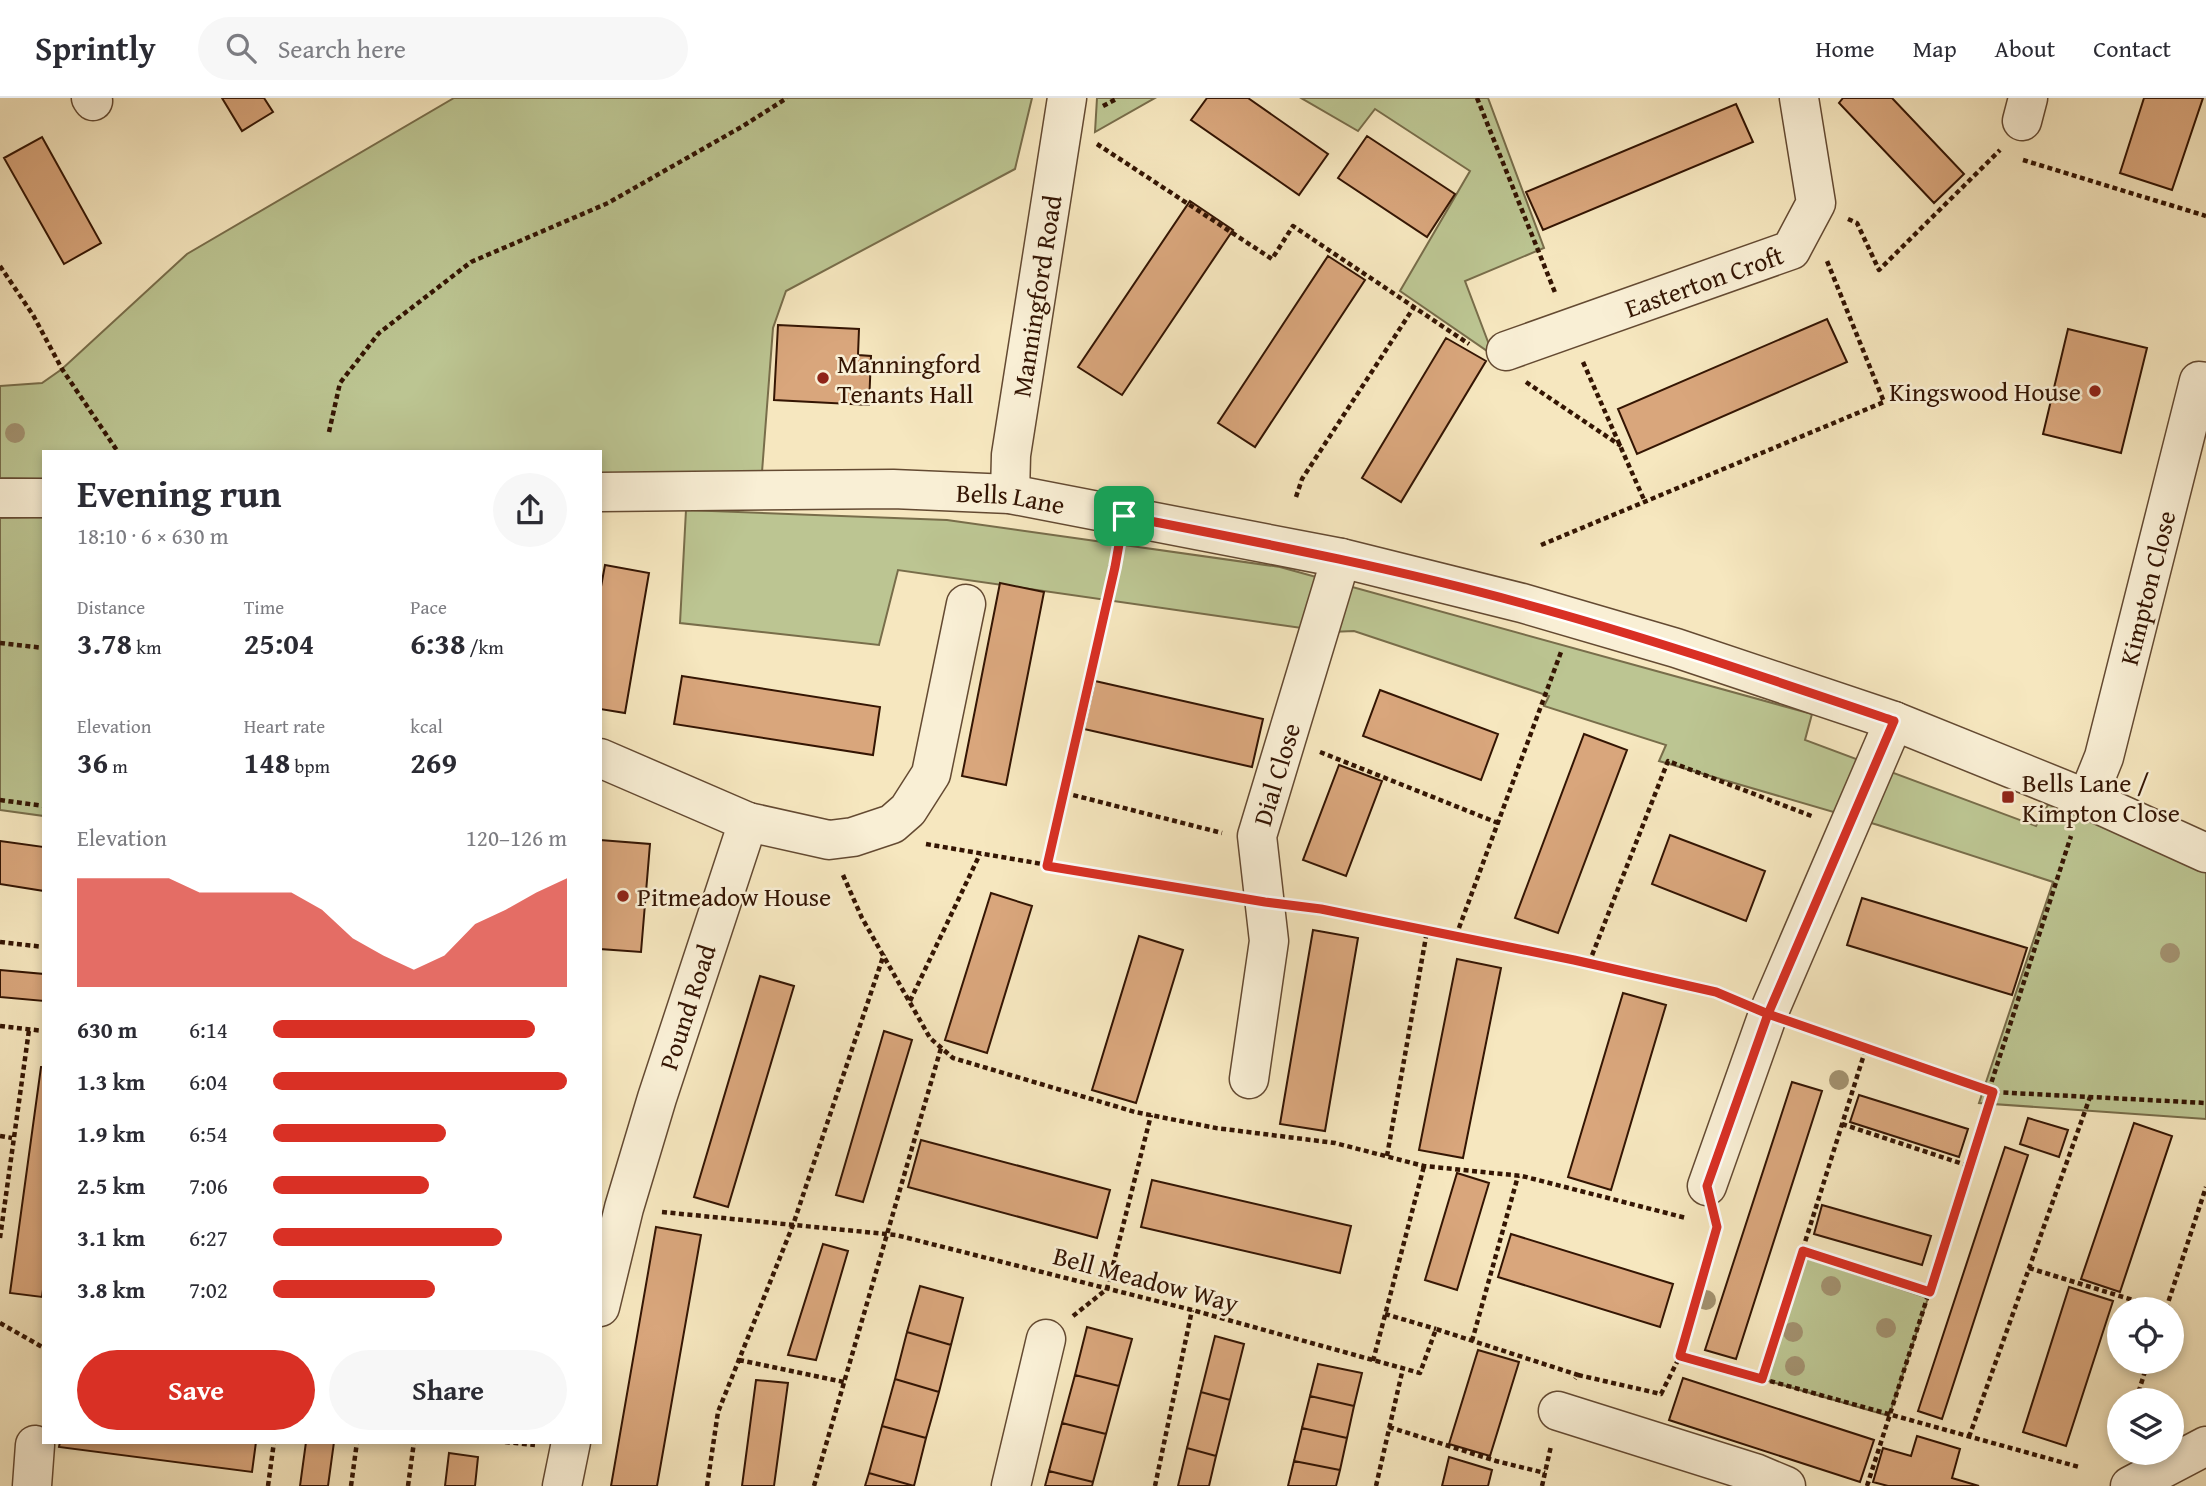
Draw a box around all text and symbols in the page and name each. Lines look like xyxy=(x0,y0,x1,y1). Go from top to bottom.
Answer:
search box xyxy=(198,17,688,80)
text: Sprintly xyxy=(35,24,156,72)
icon: search xyxy=(222,29,260,67)
text: Search here xyxy=(278,29,406,68)
text: Home xyxy=(1816,31,1875,66)
text: Map xyxy=(1913,31,1957,66)
text: About xyxy=(1995,31,2055,66)
text: Contact xyxy=(2093,31,2171,66)
street label: Manningford Road xyxy=(1001,192,1071,400)
street label: Easterton Croft xyxy=(1619,235,1789,327)
place label: Manningford Tenants Hall xyxy=(837,344,981,413)
marker: Manningford Tenants Hall xyxy=(815,370,831,386)
place label: Kingswood House xyxy=(1889,372,2081,411)
marker: Kingswood House xyxy=(2087,383,2103,399)
text: Evening run xyxy=(77,465,281,521)
street label: Bells Lane xyxy=(955,472,1068,524)
button: share xyxy=(493,473,567,547)
pin xyxy=(1094,486,1154,546)
icon: arrive xyxy=(1105,497,1143,535)
street label: Kimpton Close xyxy=(2109,506,2185,669)
text: 18:10 · 6 × 630 m xyxy=(77,519,229,552)
text: Distance xyxy=(77,593,145,621)
text: Time xyxy=(244,593,284,621)
text: Pace xyxy=(410,593,447,621)
text: 3.78 xyxy=(77,621,132,665)
text: 25:04 xyxy=(244,621,314,665)
text: 6:38 xyxy=(410,621,465,665)
text: km xyxy=(132,633,161,661)
text: /km xyxy=(465,633,504,661)
text: Elevation xyxy=(77,712,151,740)
text: Heart rate xyxy=(244,712,325,740)
text: kcal xyxy=(410,712,443,740)
street label: Dial Close xyxy=(1242,718,1310,830)
text: 36 xyxy=(77,740,108,784)
text: 148 xyxy=(244,740,290,784)
text: 269 xyxy=(410,740,457,784)
text: m xyxy=(108,752,128,780)
text: bpm xyxy=(290,752,330,780)
place label: Bells Lane / Kimpton Close xyxy=(2022,763,2180,832)
marker: Bells Lane / Kimpton Close xyxy=(2000,789,2016,805)
text: Elevation xyxy=(77,821,167,854)
text: 120–126 m xyxy=(466,821,567,854)
place label: Pitmeadow House xyxy=(637,877,831,916)
marker: Pitmeadow House xyxy=(615,888,631,904)
street label: Pound Road xyxy=(648,939,726,1075)
text: 630 m xyxy=(77,1013,138,1046)
text: 6:14 xyxy=(189,1013,228,1046)
text: 1.3 km xyxy=(77,1065,145,1098)
text: 6:04 xyxy=(189,1065,228,1098)
text: 1.9 km xyxy=(77,1117,145,1150)
text: 6:54 xyxy=(189,1117,228,1150)
text: 2.5 km xyxy=(77,1169,145,1202)
text: 7:06 xyxy=(189,1169,228,1202)
text: 3.1 km xyxy=(77,1221,145,1254)
text: 6:27 xyxy=(189,1221,228,1254)
street label: Bell Meadow Way xyxy=(1049,1236,1243,1322)
text: 3.8 km xyxy=(77,1273,145,1306)
text: 7:02 xyxy=(189,1273,228,1306)
map controls xyxy=(2107,1297,2184,1465)
button: locate xyxy=(2107,1297,2184,1374)
button: Save xyxy=(77,1350,315,1430)
button: Share xyxy=(329,1350,567,1430)
button: layers xyxy=(2107,1388,2184,1465)

